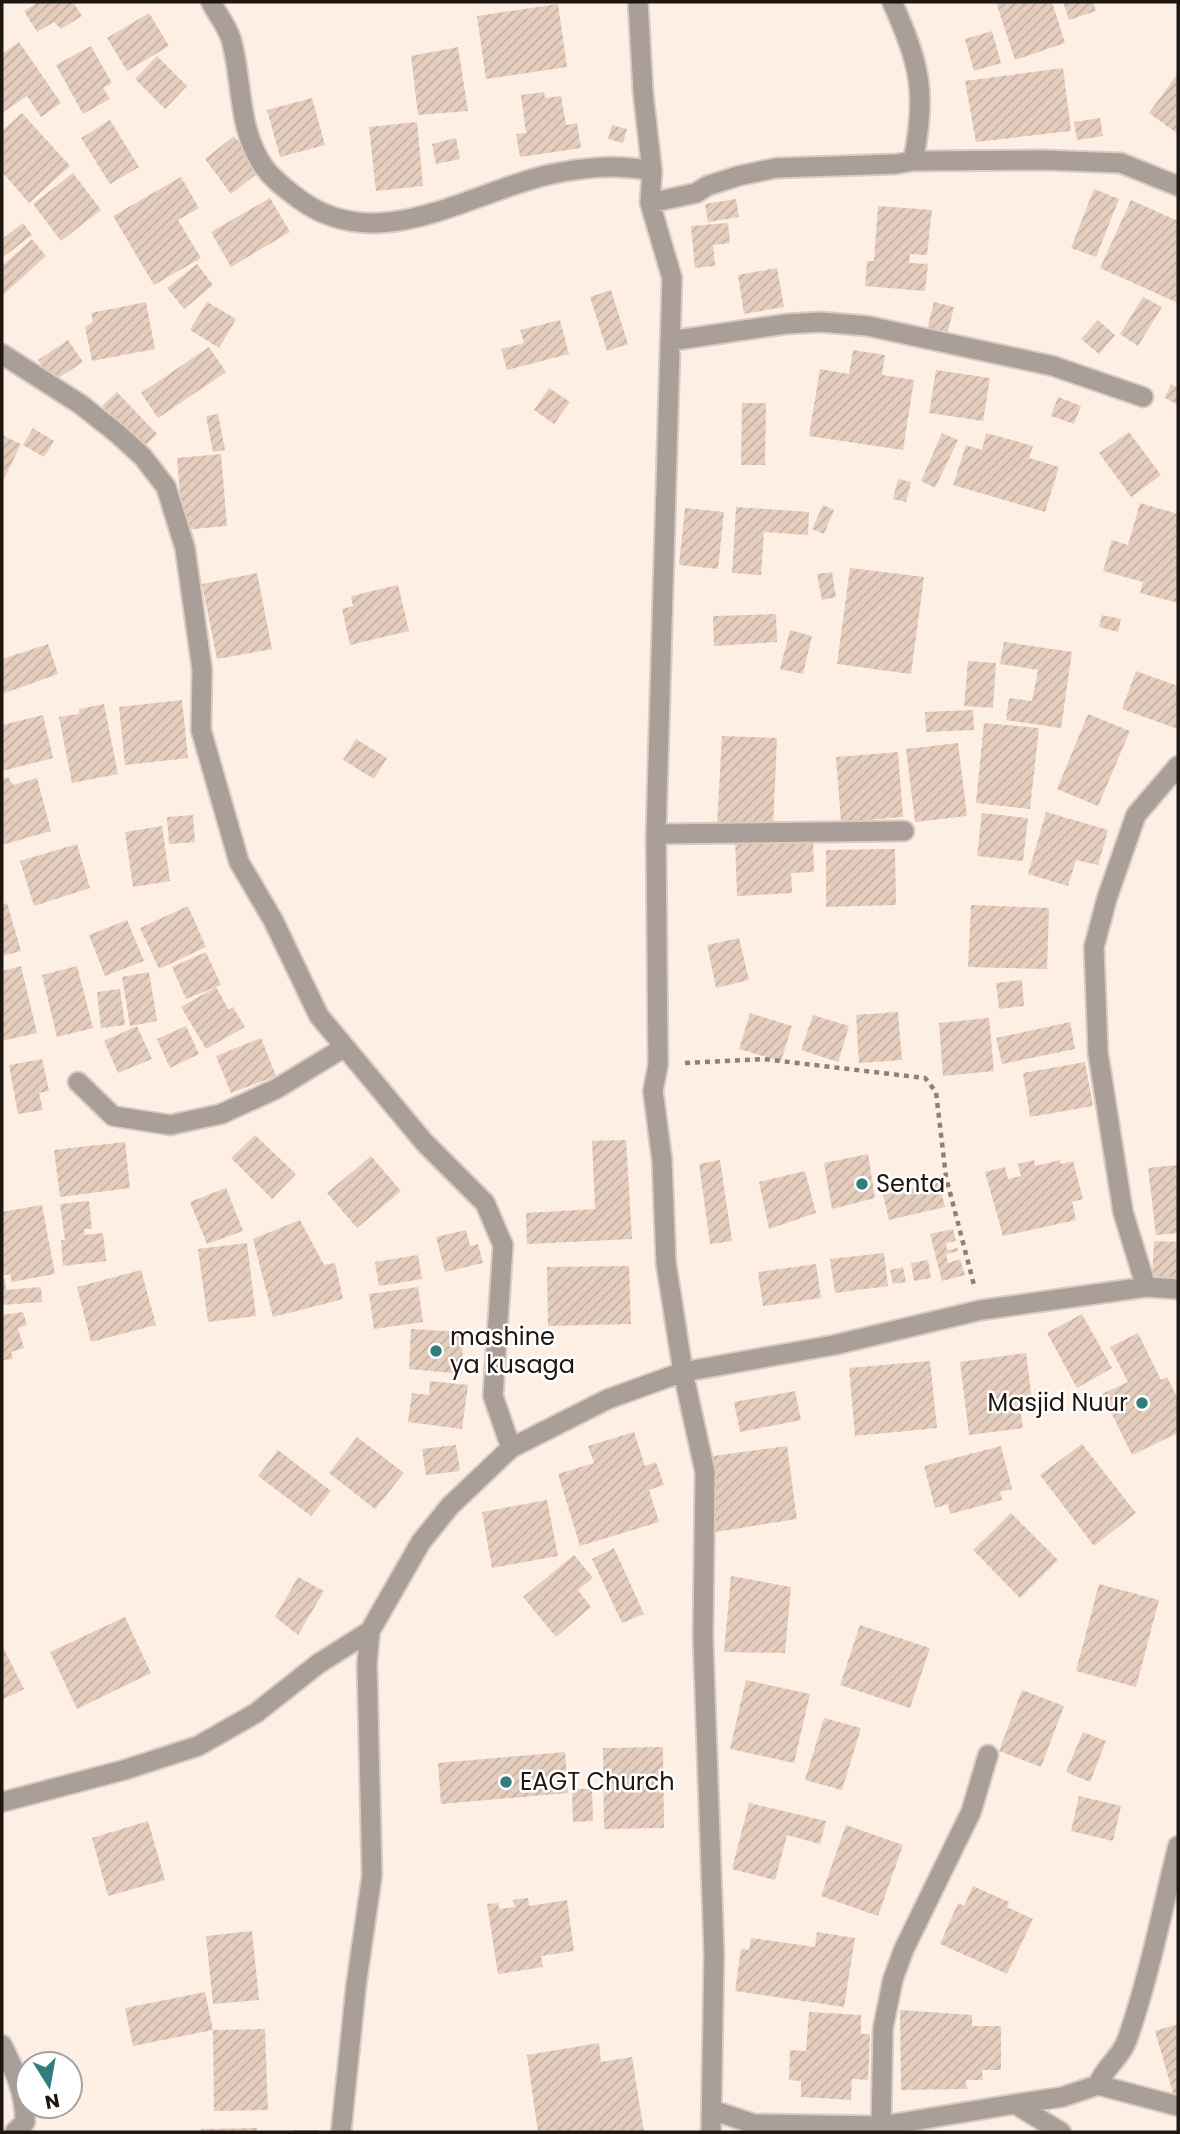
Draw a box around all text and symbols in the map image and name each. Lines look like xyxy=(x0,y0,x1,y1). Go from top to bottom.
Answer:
place label: Senta xyxy=(876,1167,945,1200)
marker: Senta xyxy=(854,1176,870,1192)
place label: mashine ya kusaga xyxy=(450,1320,575,1381)
marker: mashine ya kusaga xyxy=(428,1343,444,1359)
place label: Masjid Nuur xyxy=(988,1386,1128,1419)
marker: Masjid Nuur xyxy=(1134,1395,1150,1411)
place label: EAGT Church xyxy=(520,1765,675,1798)
marker: EAGT Church xyxy=(498,1774,514,1790)
north arrow xyxy=(14,2050,84,2120)
text: N xyxy=(43,2087,62,2116)

